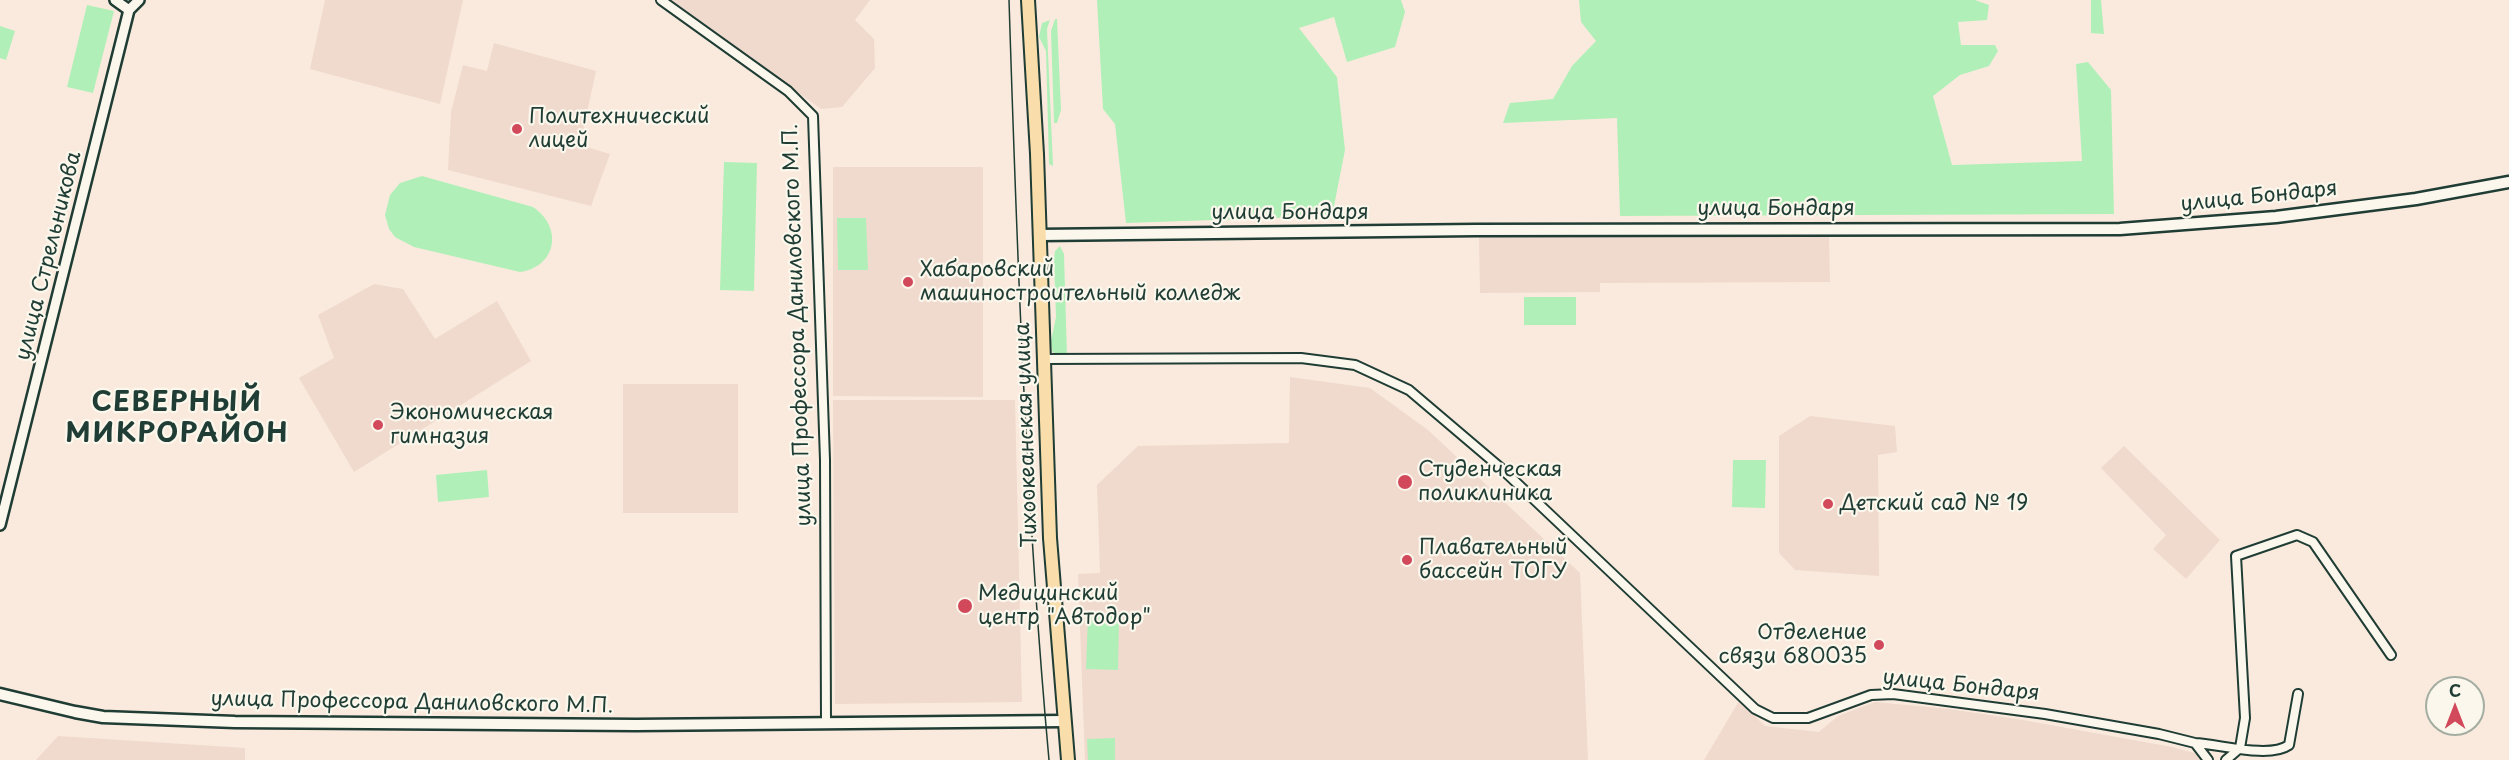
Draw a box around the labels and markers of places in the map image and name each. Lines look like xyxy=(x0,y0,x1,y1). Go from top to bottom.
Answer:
place label: Политехнический лицей xyxy=(529,104,709,154)
marker: Политехнический лицей xyxy=(510,122,524,136)
place label: Хабаровский машиностроительный колледж xyxy=(920,257,1240,307)
marker: Хабаровский машиностроительный колледж xyxy=(901,275,915,289)
place label: Экономическая гимназия xyxy=(390,400,553,450)
marker: Экономическая гимназия xyxy=(371,418,385,432)
place label: Студенческая поликлиника xyxy=(1418,457,1562,507)
marker: Студенческая поликлиника xyxy=(1396,473,1414,491)
place label: Детский сад № 19 xyxy=(1840,491,2028,517)
marker: Детский сад № 19 xyxy=(1821,497,1835,511)
place label: Плавательный бассейн ТОГУ xyxy=(1419,535,1568,585)
marker: Плавательный бассейн ТОГУ xyxy=(1400,553,1414,567)
place label: Медицинский центр "Автодор" xyxy=(978,581,1151,631)
marker: Медицинский центр "Автодор" xyxy=(956,597,974,615)
place label: Отделение связи 680035 xyxy=(1719,620,1867,670)
marker: Отделение связи 680035 xyxy=(1872,638,1886,652)

